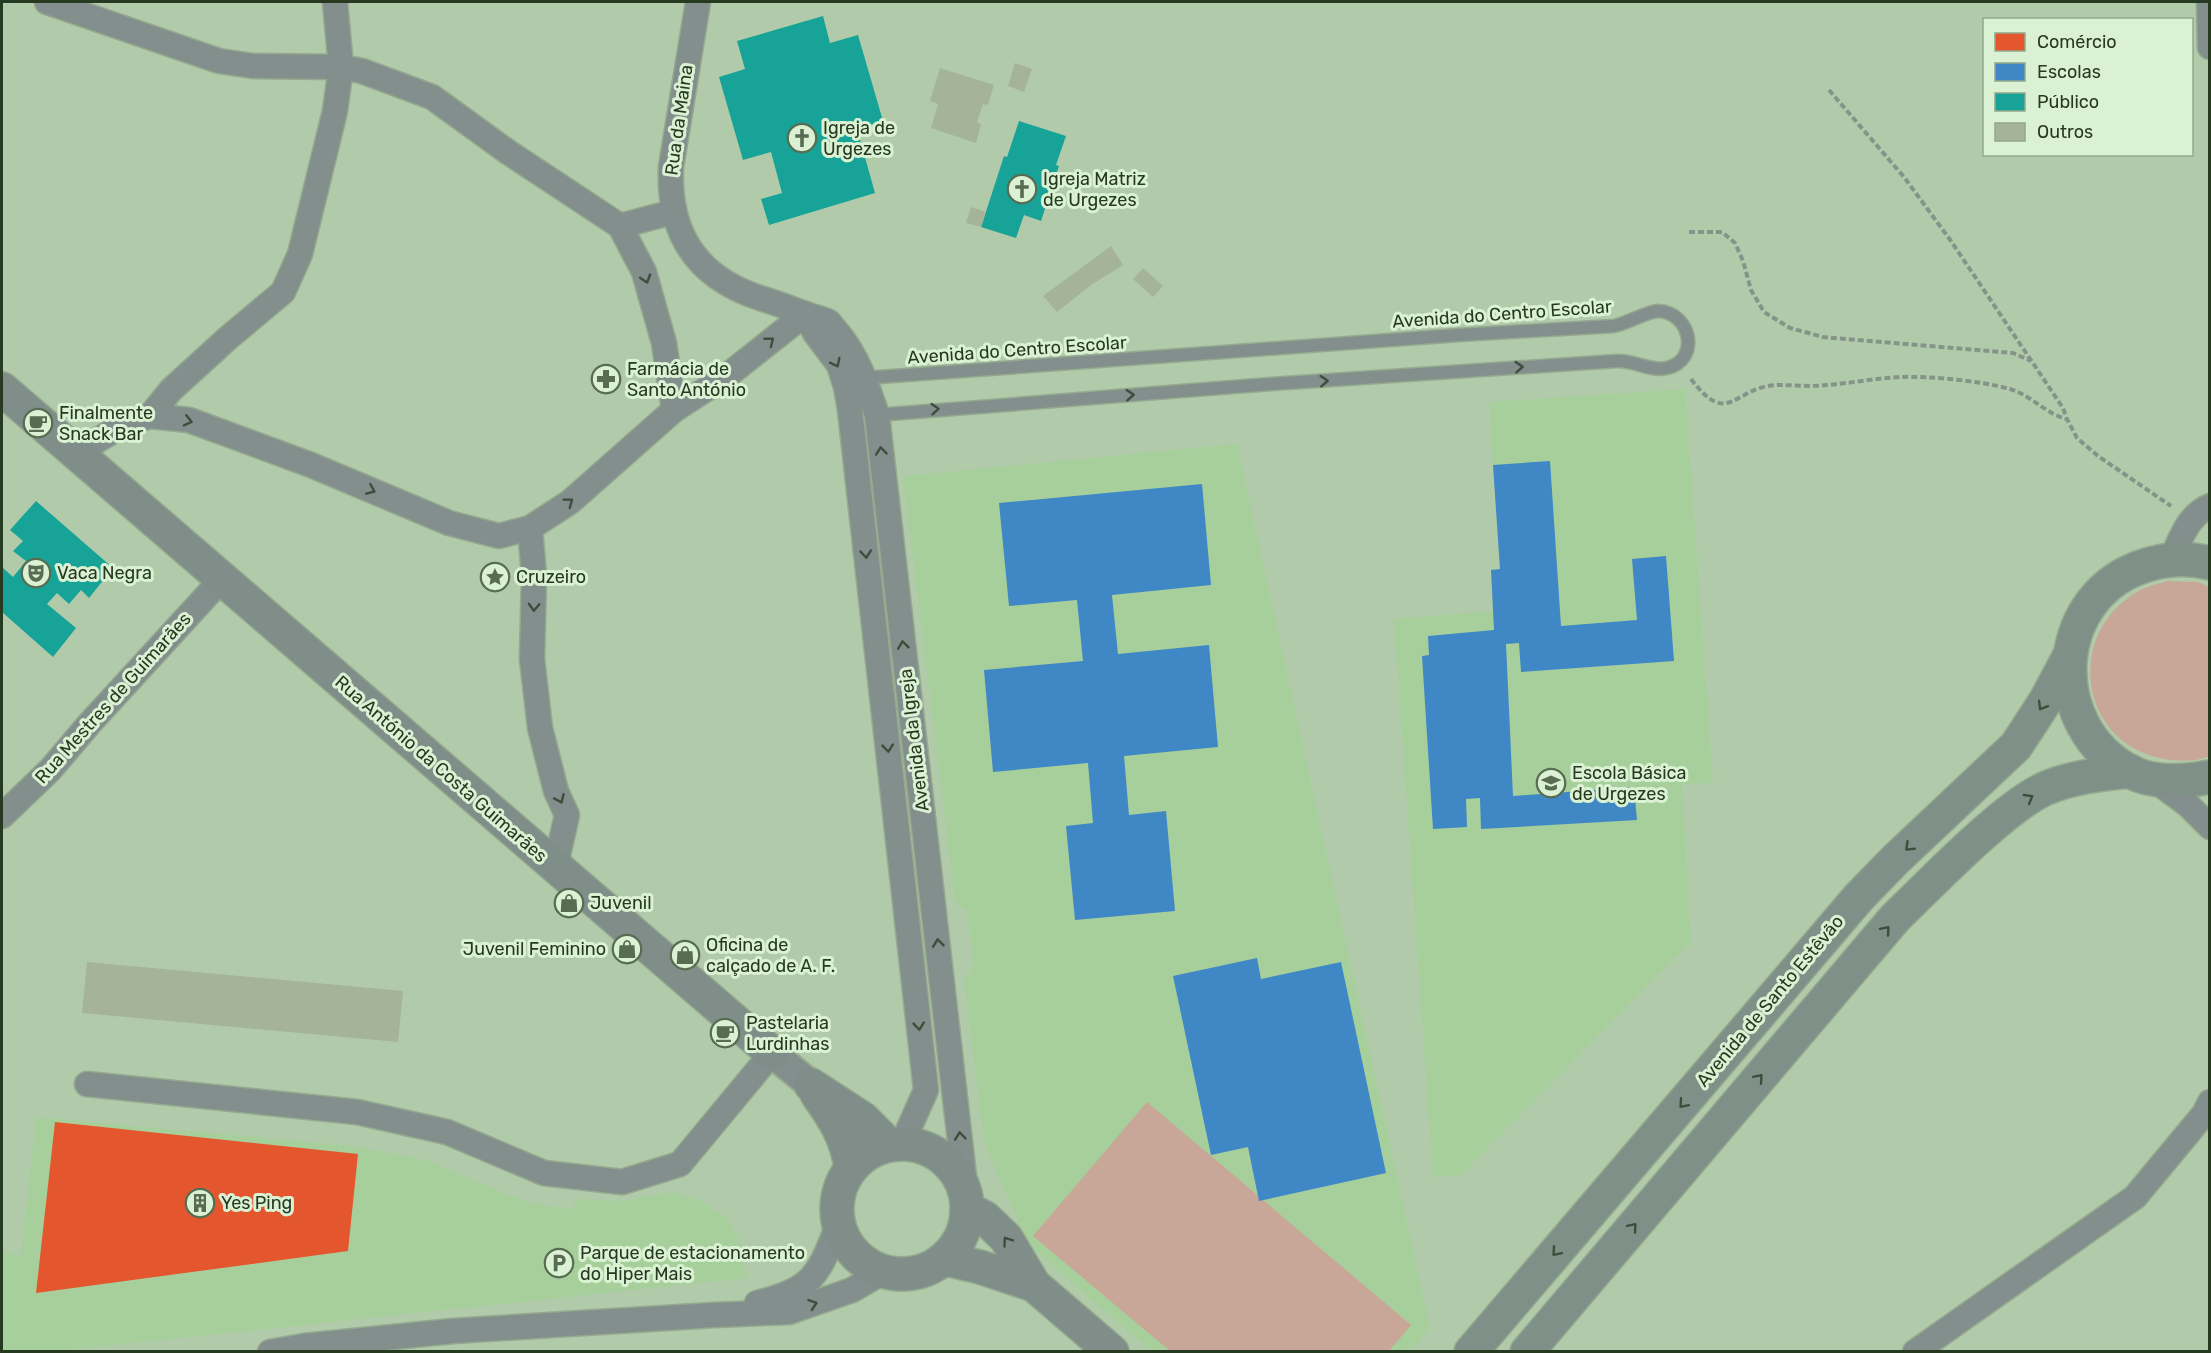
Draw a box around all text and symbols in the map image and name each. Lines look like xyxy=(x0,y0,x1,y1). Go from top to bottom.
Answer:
legend xyxy=(1983,18,2193,156)
text: Comércio xyxy=(2037,31,2117,53)
text: Escolas xyxy=(2037,61,2101,83)
street label: Rua da Maina xyxy=(660,63,698,177)
text: Público xyxy=(2037,91,2099,113)
place label: Igreja de Urgezes xyxy=(823,117,895,160)
text: Outros xyxy=(2037,121,2093,143)
church icon: Igreja de Urgezes xyxy=(786,122,818,154)
place label: Igreja Matriz de Urgezes xyxy=(1043,168,1146,211)
church icon: Igreja Matriz de Urgezes xyxy=(1006,173,1038,205)
one-way arrow xyxy=(639,273,651,284)
street label: Avenida do Centro Escolar xyxy=(1392,295,1613,333)
street label: Avenida do Centro Escolar xyxy=(907,331,1128,369)
one-way arrow xyxy=(764,337,775,348)
one-way arrow xyxy=(829,356,841,367)
place label: Farmácia de Santo António xyxy=(627,358,746,401)
one-way arrow xyxy=(1514,361,1523,374)
pharmacy icon: Farmácia de Santo António xyxy=(590,363,622,395)
one-way arrow xyxy=(1320,374,1329,387)
one-way arrow xyxy=(1125,388,1134,401)
place label: Finalmente Snack Bar xyxy=(59,402,153,445)
one-way arrow xyxy=(931,403,940,416)
cafe icon: Finalmente Snack Bar xyxy=(22,407,54,439)
one-way arrow xyxy=(183,414,193,427)
one-way arrow xyxy=(875,446,888,455)
one-way arrow xyxy=(364,483,375,495)
one-way arrow xyxy=(562,498,573,509)
one-way arrow xyxy=(859,550,872,559)
theatre icon: Vaca Negra xyxy=(20,557,52,589)
place icon: Cruzeiro xyxy=(479,561,511,593)
place label: Vaca Negra xyxy=(57,562,152,584)
place label: Cruzeiro xyxy=(516,566,586,588)
one-way arrow xyxy=(528,603,540,612)
street label: Rua Mestres de Guimarães xyxy=(30,608,196,788)
one-way arrow xyxy=(898,640,910,649)
street label: Avenida da Igreja xyxy=(894,667,934,813)
street label: Rua António da Costa Guimarães xyxy=(330,671,552,867)
one-way arrow xyxy=(2038,700,2050,710)
one-way arrow xyxy=(881,744,894,753)
place label: Escola Básica de Urgezes xyxy=(1572,762,1686,805)
school or university icon: Escola Básica de Urgezes xyxy=(1535,767,1567,799)
one-way arrow xyxy=(553,792,565,803)
one-way arrow xyxy=(2023,794,2033,806)
one-way arrow xyxy=(1905,840,1915,851)
shop icon: Juvenil xyxy=(553,887,585,919)
place label: Juvenil xyxy=(590,892,652,914)
street label: Avenida de Santo Estêvão xyxy=(1692,911,1848,1091)
one-way arrow xyxy=(1878,926,1889,937)
shop icon: Juvenil Feminino xyxy=(611,933,643,965)
place label: Oficina de calçado de A. F. xyxy=(706,934,835,977)
place label: Juvenil Feminino xyxy=(463,938,606,960)
one-way arrow xyxy=(932,938,945,947)
shop icon: Oficina de calçado de A. F. xyxy=(669,939,701,971)
place label: Pastelaria Lurdinhas xyxy=(746,1012,829,1055)
cafe icon: Pastelaria Lurdinhas xyxy=(709,1017,741,1049)
one-way arrow xyxy=(912,1021,925,1030)
one-way arrow xyxy=(1752,1074,1763,1085)
one-way arrow xyxy=(1679,1097,1690,1108)
one-way arrow xyxy=(954,1132,966,1141)
building icon: Yes Ping xyxy=(184,1187,216,1219)
place label: Yes Ping xyxy=(221,1192,292,1214)
one-way arrow xyxy=(1625,1223,1636,1234)
one-way arrow xyxy=(1003,1237,1014,1248)
place label: Parque de estacionamento do Hiper Mais xyxy=(580,1242,805,1285)
one-way arrow xyxy=(1552,1245,1563,1256)
parking icon: Parque de estacionamento do Hiper Mais xyxy=(543,1247,575,1279)
one-way arrow xyxy=(807,1298,818,1311)

